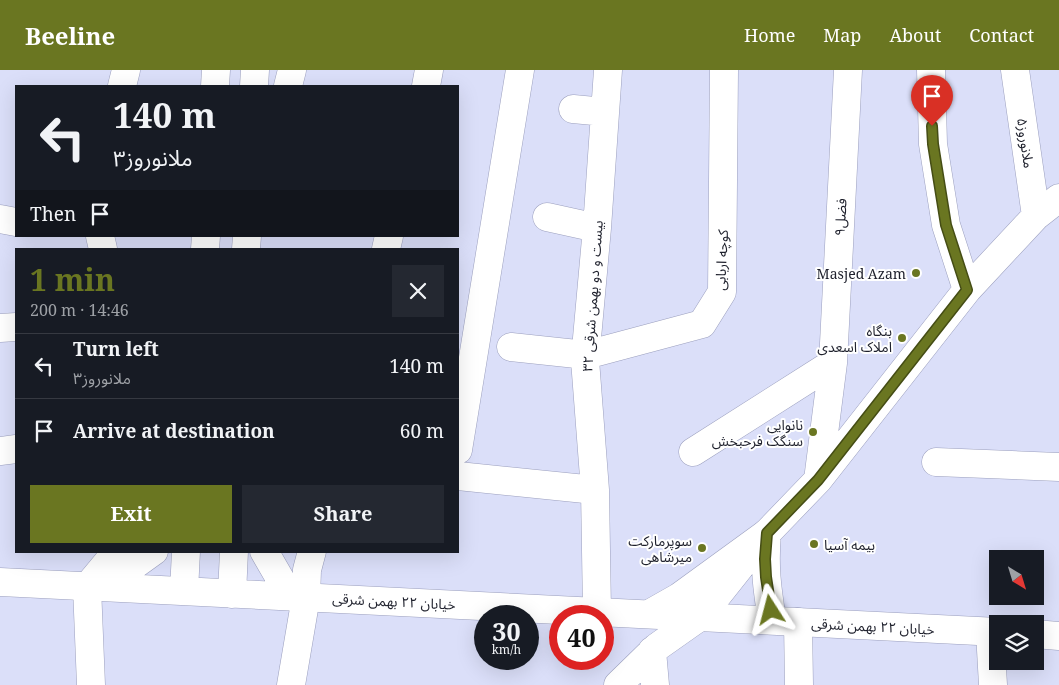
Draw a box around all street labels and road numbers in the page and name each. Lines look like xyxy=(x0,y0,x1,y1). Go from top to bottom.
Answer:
street label: ملانوروز۵ xyxy=(1013,117,1039,169)
street label: فضل۹ xyxy=(830,198,850,236)
street label: بیست و دو بهمن شرقی ۳۲ xyxy=(577,220,607,372)
street label: کوچه اربابی xyxy=(710,229,733,291)
street label: خیابان ۲۲ بهمن شرقی xyxy=(332,588,456,614)
street label: خیابان ۲۲ بهمن شرقی xyxy=(811,613,935,639)

